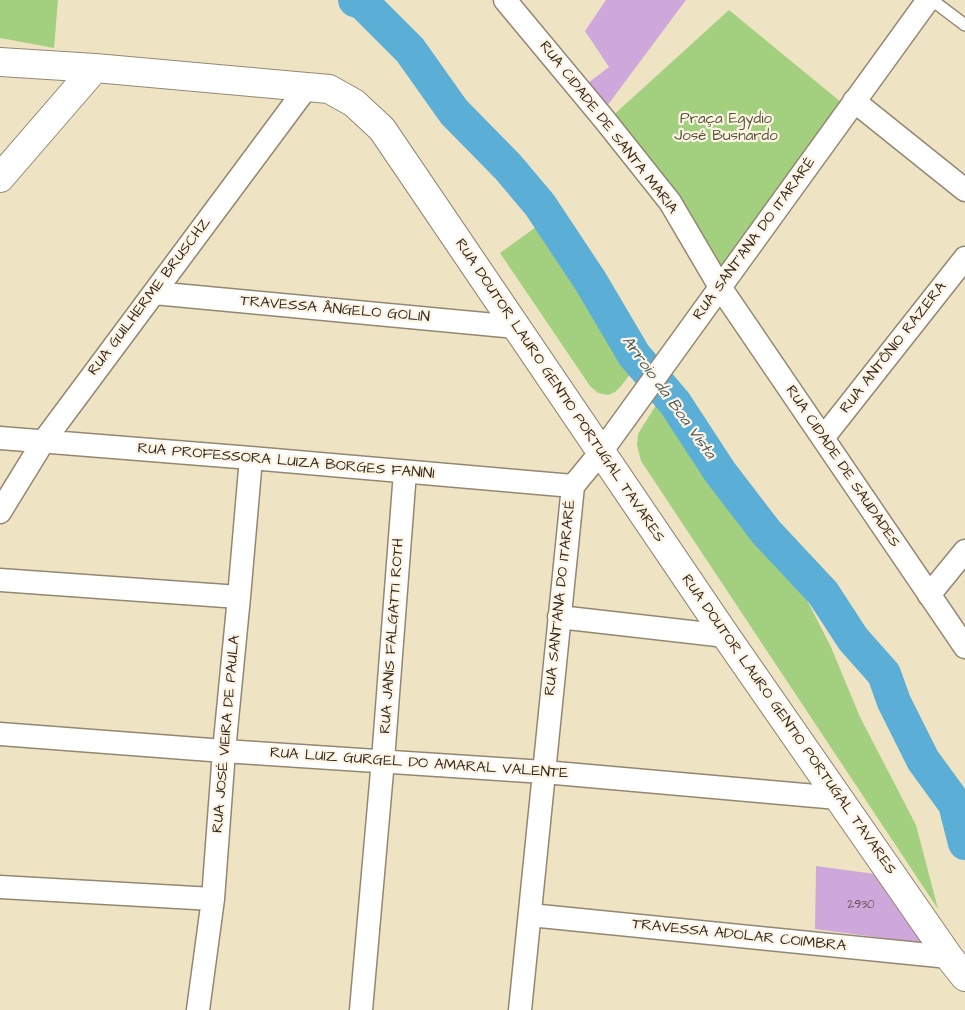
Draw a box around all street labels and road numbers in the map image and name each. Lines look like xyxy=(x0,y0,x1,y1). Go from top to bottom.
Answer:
street label: RUA CIDADE DE SANTA MARIA xyxy=(535,38,681,218)
street label: RUA SANT'ANA DO ITARARÉ xyxy=(690,154,820,324)
street label: RUA GUILHERME BRUSCHZ xyxy=(85,215,215,379)
street label: RUA DOUTOR LAURO GENTIO PORTUGAL TAVARES xyxy=(450,236,668,546)
street label: RUA ANTÔNIO RAZERA xyxy=(837,279,951,417)
street label: TRAVESSA ÂNGELO GOLIN xyxy=(240,293,430,327)
street label: RUA CIDADE DE SAUDADES xyxy=(781,383,903,551)
street label: RUA PROFESSORA LUIZA BORGES FANINI xyxy=(137,440,435,484)
street label: RUA SANT'ANA DO ITARARÉ xyxy=(542,499,580,697)
street label: RUA JANIS FALGATTI ROTH xyxy=(377,538,409,734)
street label: RUA DOUTOR LAURO GENTIO PORTUGAL TAVARES xyxy=(677,572,899,878)
street label: RUA JOSÉ VIEIRA DE PAULA xyxy=(209,634,245,834)
street label: RUA LUIZ GURGEL DO AMARAL VALENTE xyxy=(269,745,569,783)
street label: TRAVESSA ADOLAR COIMBRA xyxy=(631,916,847,956)

